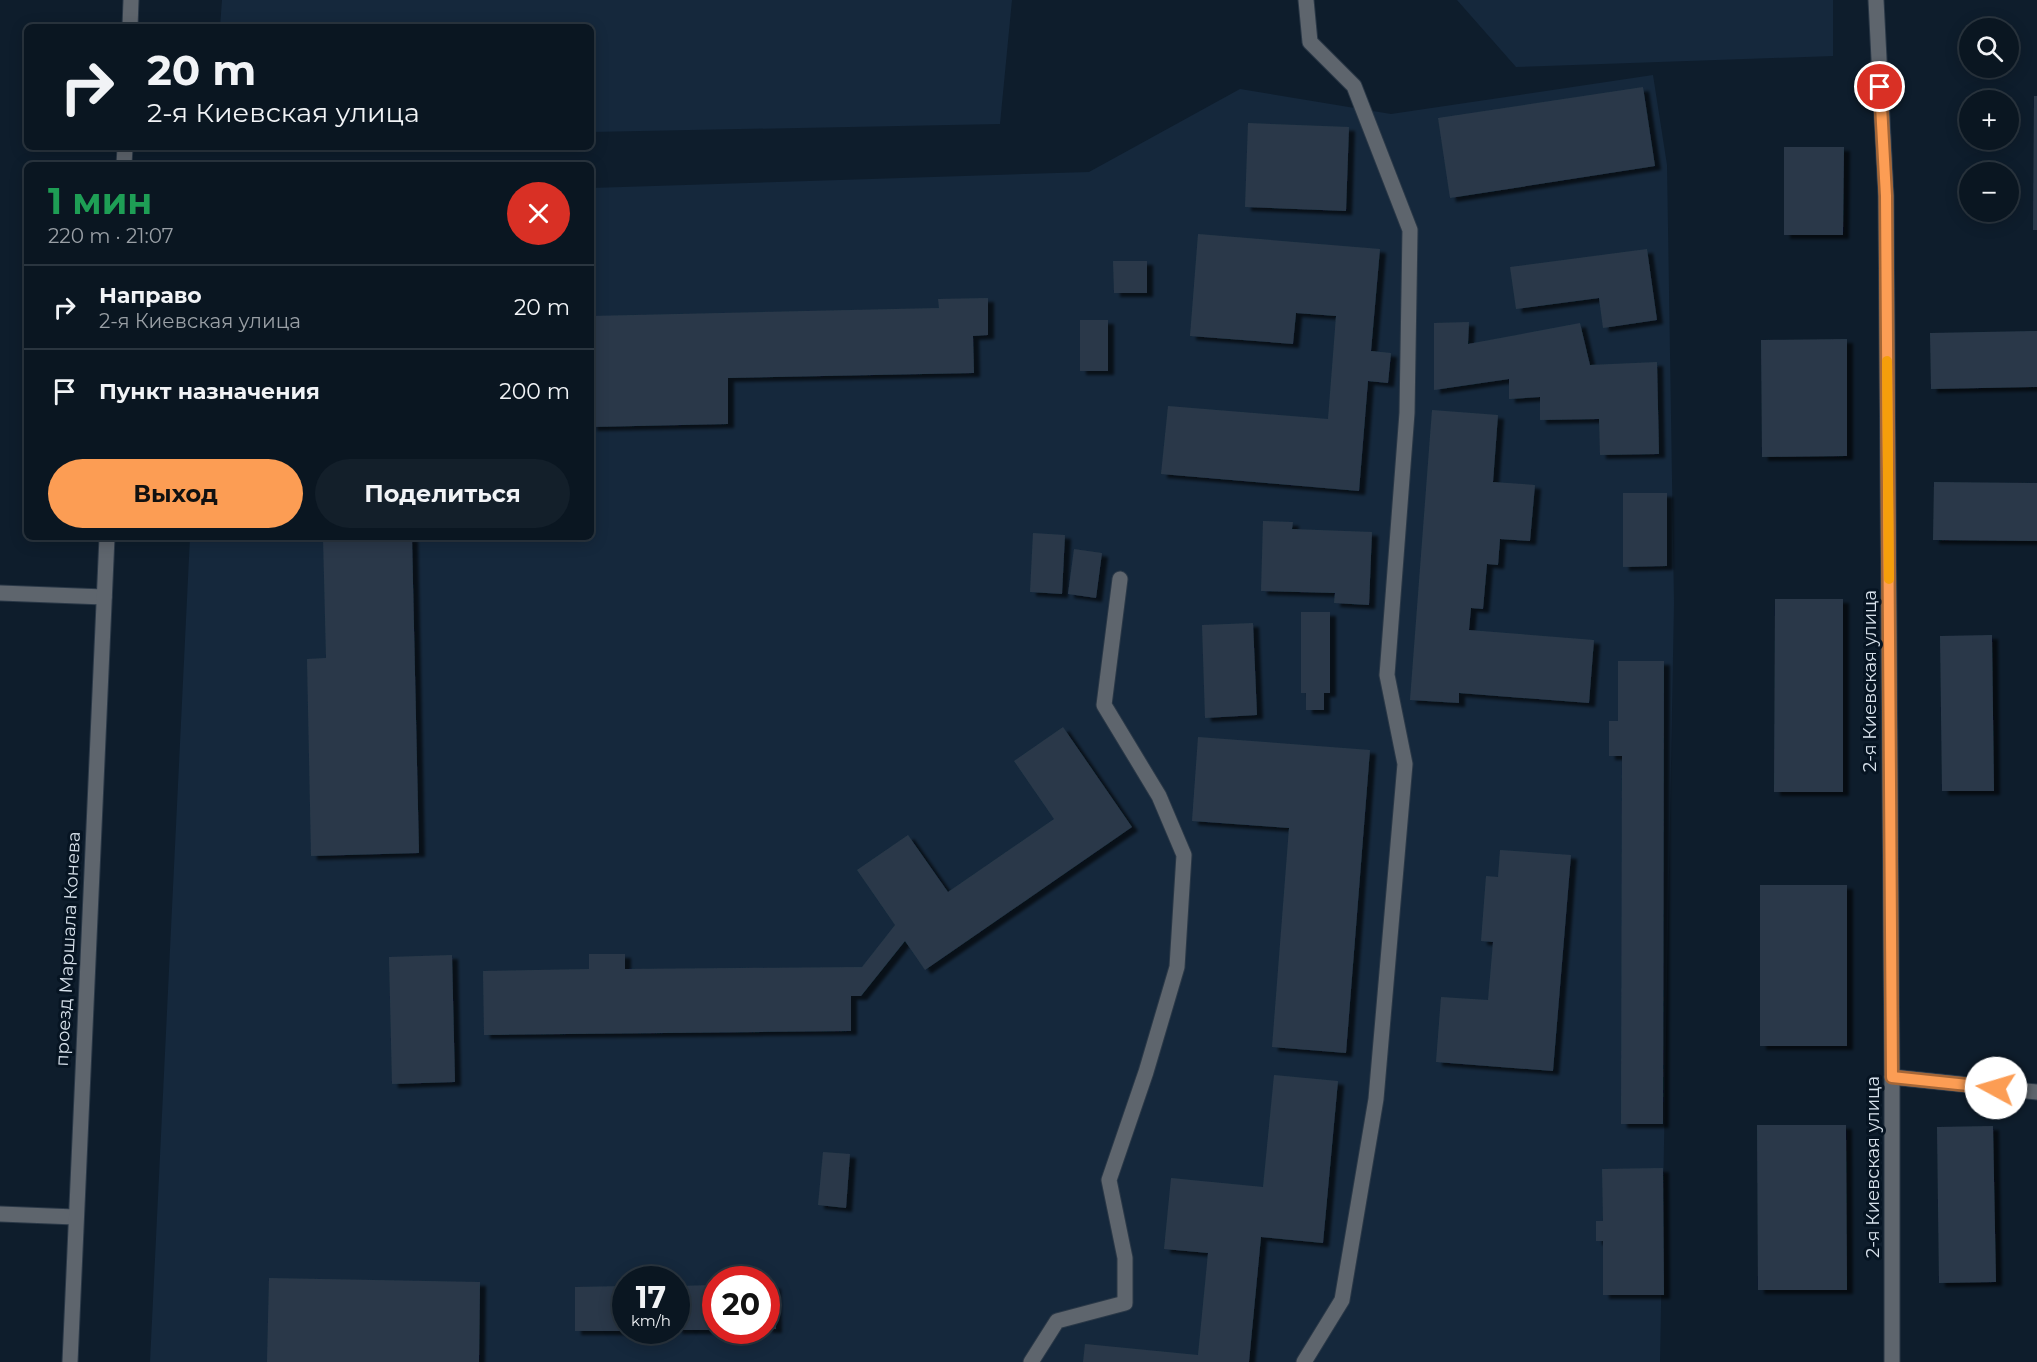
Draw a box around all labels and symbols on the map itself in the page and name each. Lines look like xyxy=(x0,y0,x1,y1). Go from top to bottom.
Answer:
pin xyxy=(1854,61,1905,112)
street label: 2-я Киевская улица xyxy=(1859,590,1881,772)
street label: проезд Маршала Конева xyxy=(51,831,85,1067)
position arrow xyxy=(1964,1056,2028,1120)
street label: 2-я Киевская улица xyxy=(1862,1076,1884,1258)
speed limit sign: 20 xyxy=(702,1266,780,1344)

